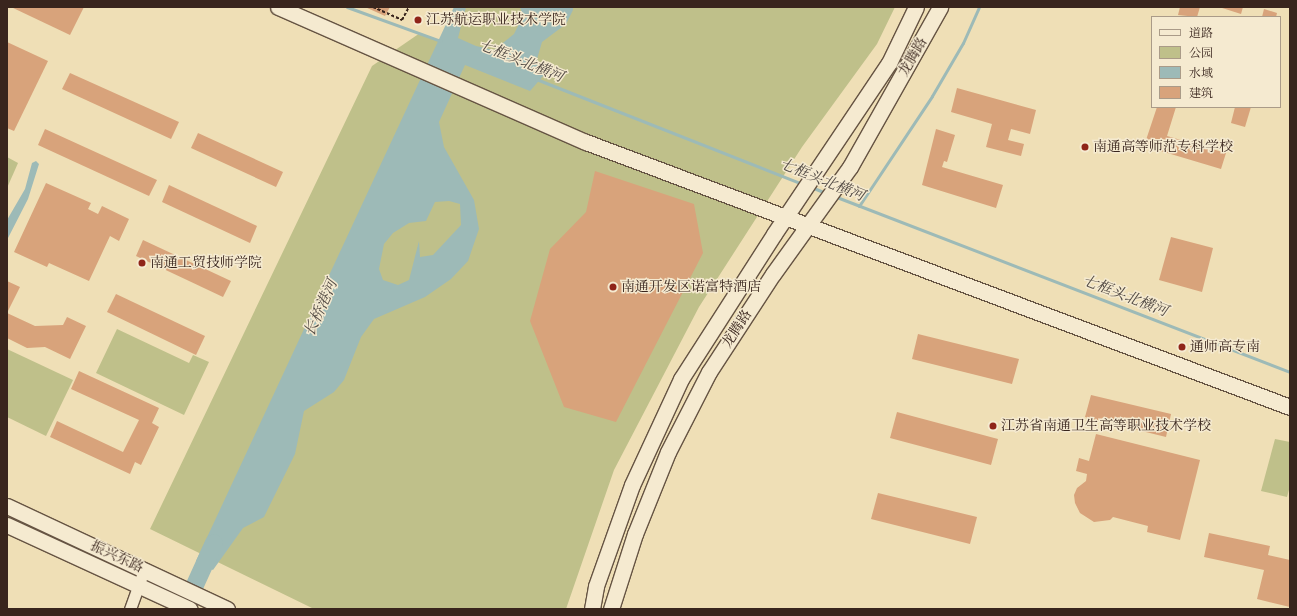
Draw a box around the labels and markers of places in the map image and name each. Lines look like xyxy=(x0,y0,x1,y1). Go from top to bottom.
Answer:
place label: 江苏航运职业技术学院 xyxy=(426,12,566,28)
marker: 江苏航运职业技术学院 xyxy=(413,15,423,25)
place label: 南通高等师范专科学校 xyxy=(1093,139,1233,155)
marker: 南通高等师范专科学校 xyxy=(1080,142,1090,152)
place label: 南通工贸技师学院 xyxy=(150,255,262,271)
marker: 南通工贸技师学院 xyxy=(137,258,147,268)
place label: 南通开发区诺富特酒店 xyxy=(621,279,761,295)
marker: 南通开发区诺富特酒店 xyxy=(608,282,618,292)
place label: 通师高专南 xyxy=(1190,339,1260,355)
marker: 通师高专南 xyxy=(1177,342,1187,352)
place label: 江苏省南通卫生高等职业技术学校 xyxy=(1001,418,1211,434)
marker: 江苏省南通卫生高等职业技术学校 xyxy=(988,421,998,431)

